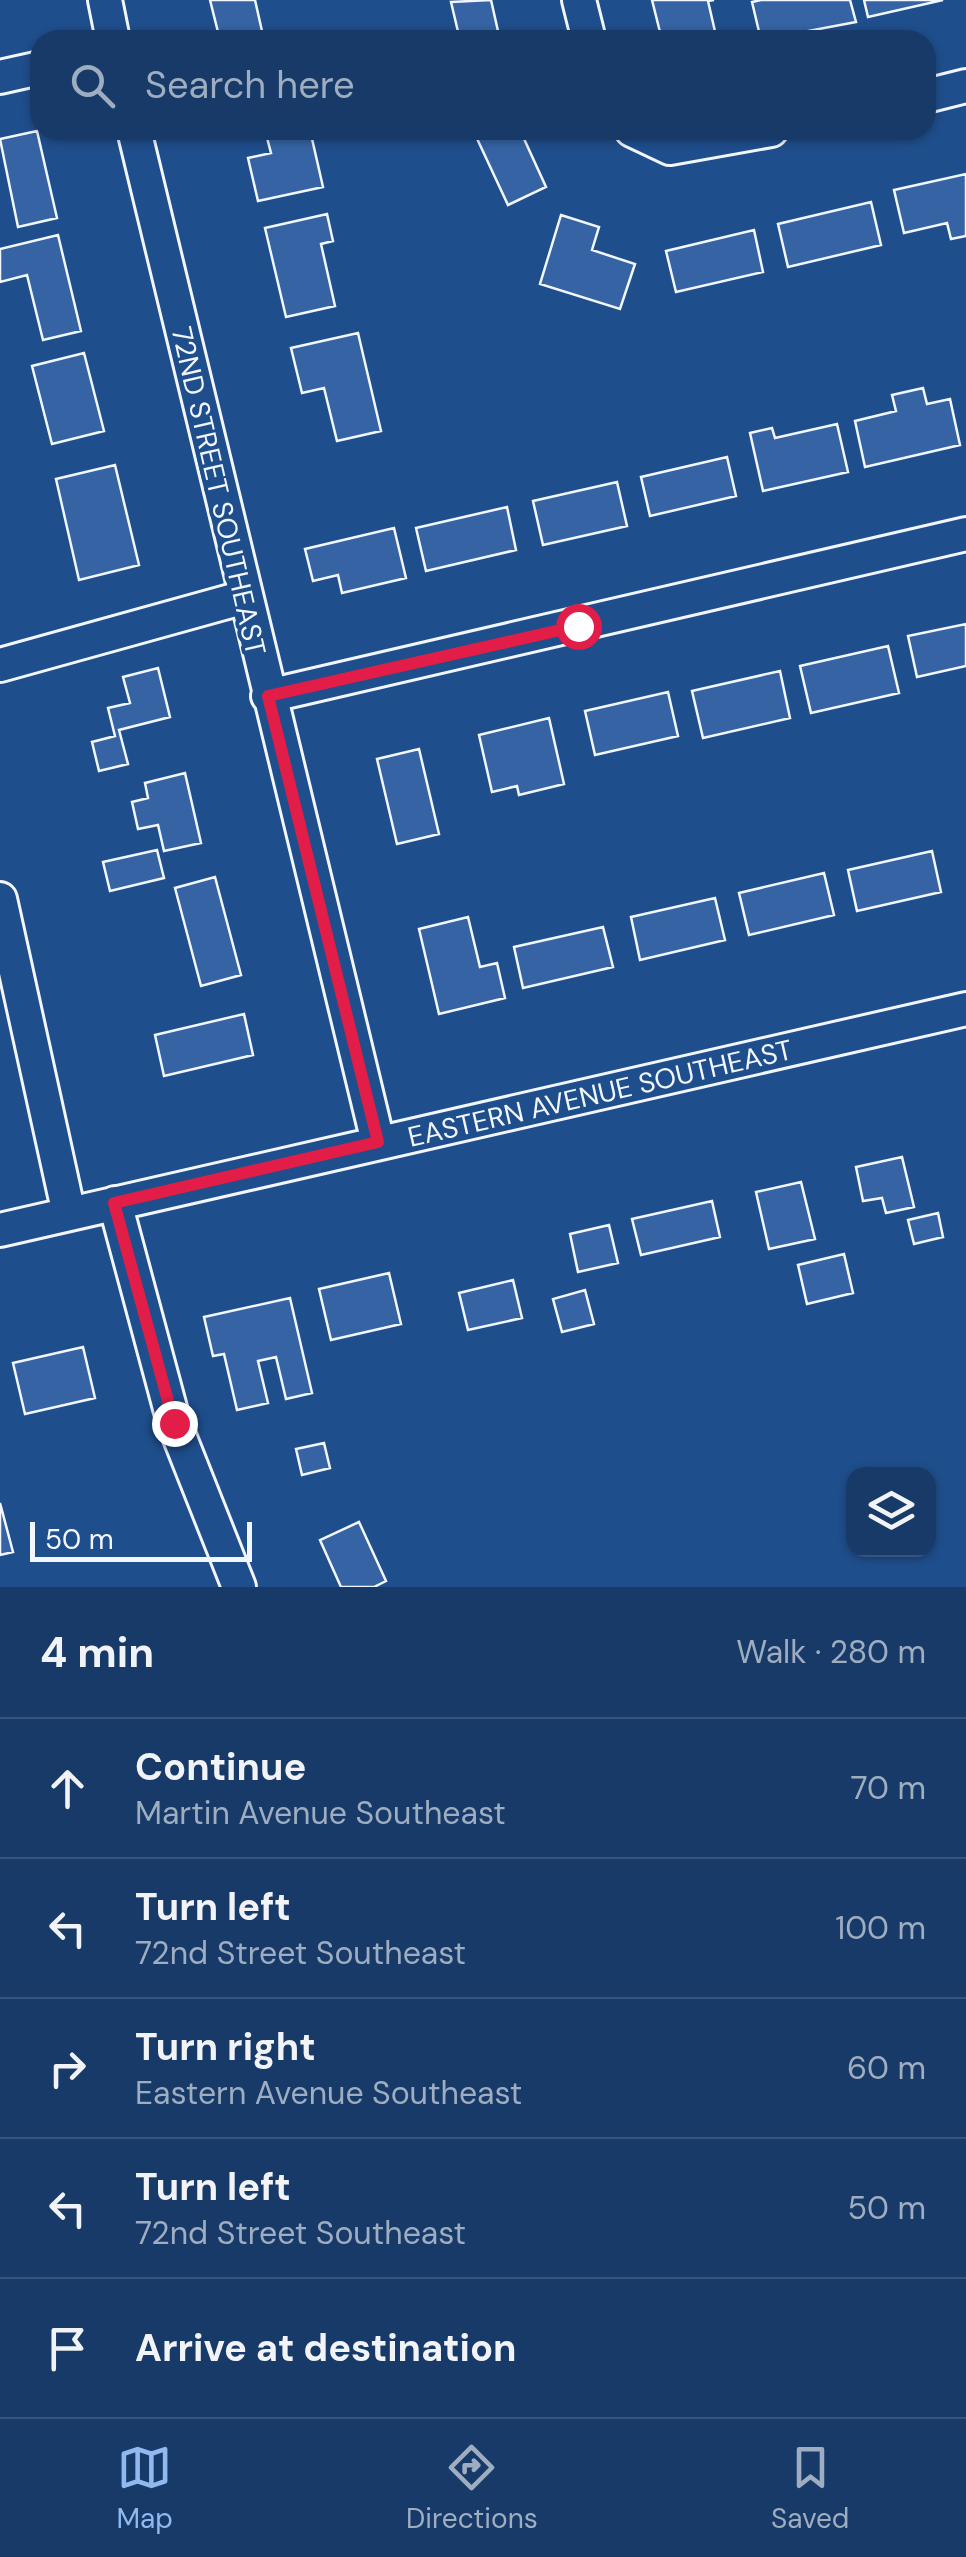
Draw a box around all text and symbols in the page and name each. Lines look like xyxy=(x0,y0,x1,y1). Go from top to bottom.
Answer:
search box xyxy=(30,30,936,140)
icon: search xyxy=(65,58,120,113)
text: Search here xyxy=(145,60,355,110)
street label: 72ND STREET SOUTHEAST xyxy=(163,323,274,659)
route start xyxy=(556,604,602,650)
street label: EASTERN AVENUE SOUTHEAST xyxy=(404,1031,796,1156)
route end xyxy=(152,1401,198,1447)
map controls xyxy=(846,1467,936,1557)
button: layers xyxy=(846,1467,936,1557)
scale bar xyxy=(30,1517,252,1562)
text: 50 m xyxy=(45,1521,114,1558)
text: 4 min xyxy=(40,1625,154,1680)
text: Walk · 280 m xyxy=(736,1631,926,1673)
text: Continue xyxy=(135,1742,306,1792)
icon: ahead xyxy=(40,1761,95,1816)
text: 70 m xyxy=(850,1767,926,1809)
text: Martin Avenue Southeast xyxy=(135,1792,506,1834)
text: Turn left xyxy=(135,1882,291,1932)
icon: left xyxy=(40,1901,95,1956)
text: 100 m xyxy=(835,1907,926,1949)
text: 72nd Street Southeast xyxy=(135,1932,466,1974)
text: Turn right xyxy=(135,2022,316,2072)
icon: right xyxy=(40,2041,95,2096)
text: 60 m xyxy=(847,2047,926,2089)
text: Eastern Avenue Southeast xyxy=(135,2072,522,2114)
text: Turn left xyxy=(135,2162,291,2212)
icon: left xyxy=(40,2181,95,2236)
text: 50 m xyxy=(848,2187,926,2229)
text: 72nd Street Southeast xyxy=(135,2212,466,2254)
icon: arrive xyxy=(40,2321,95,2376)
text: Arrive at destination xyxy=(135,2323,517,2373)
tab: Map xyxy=(117,2440,173,2537)
tab: Directions xyxy=(406,2440,538,2537)
tab: Saved xyxy=(771,2440,849,2537)

